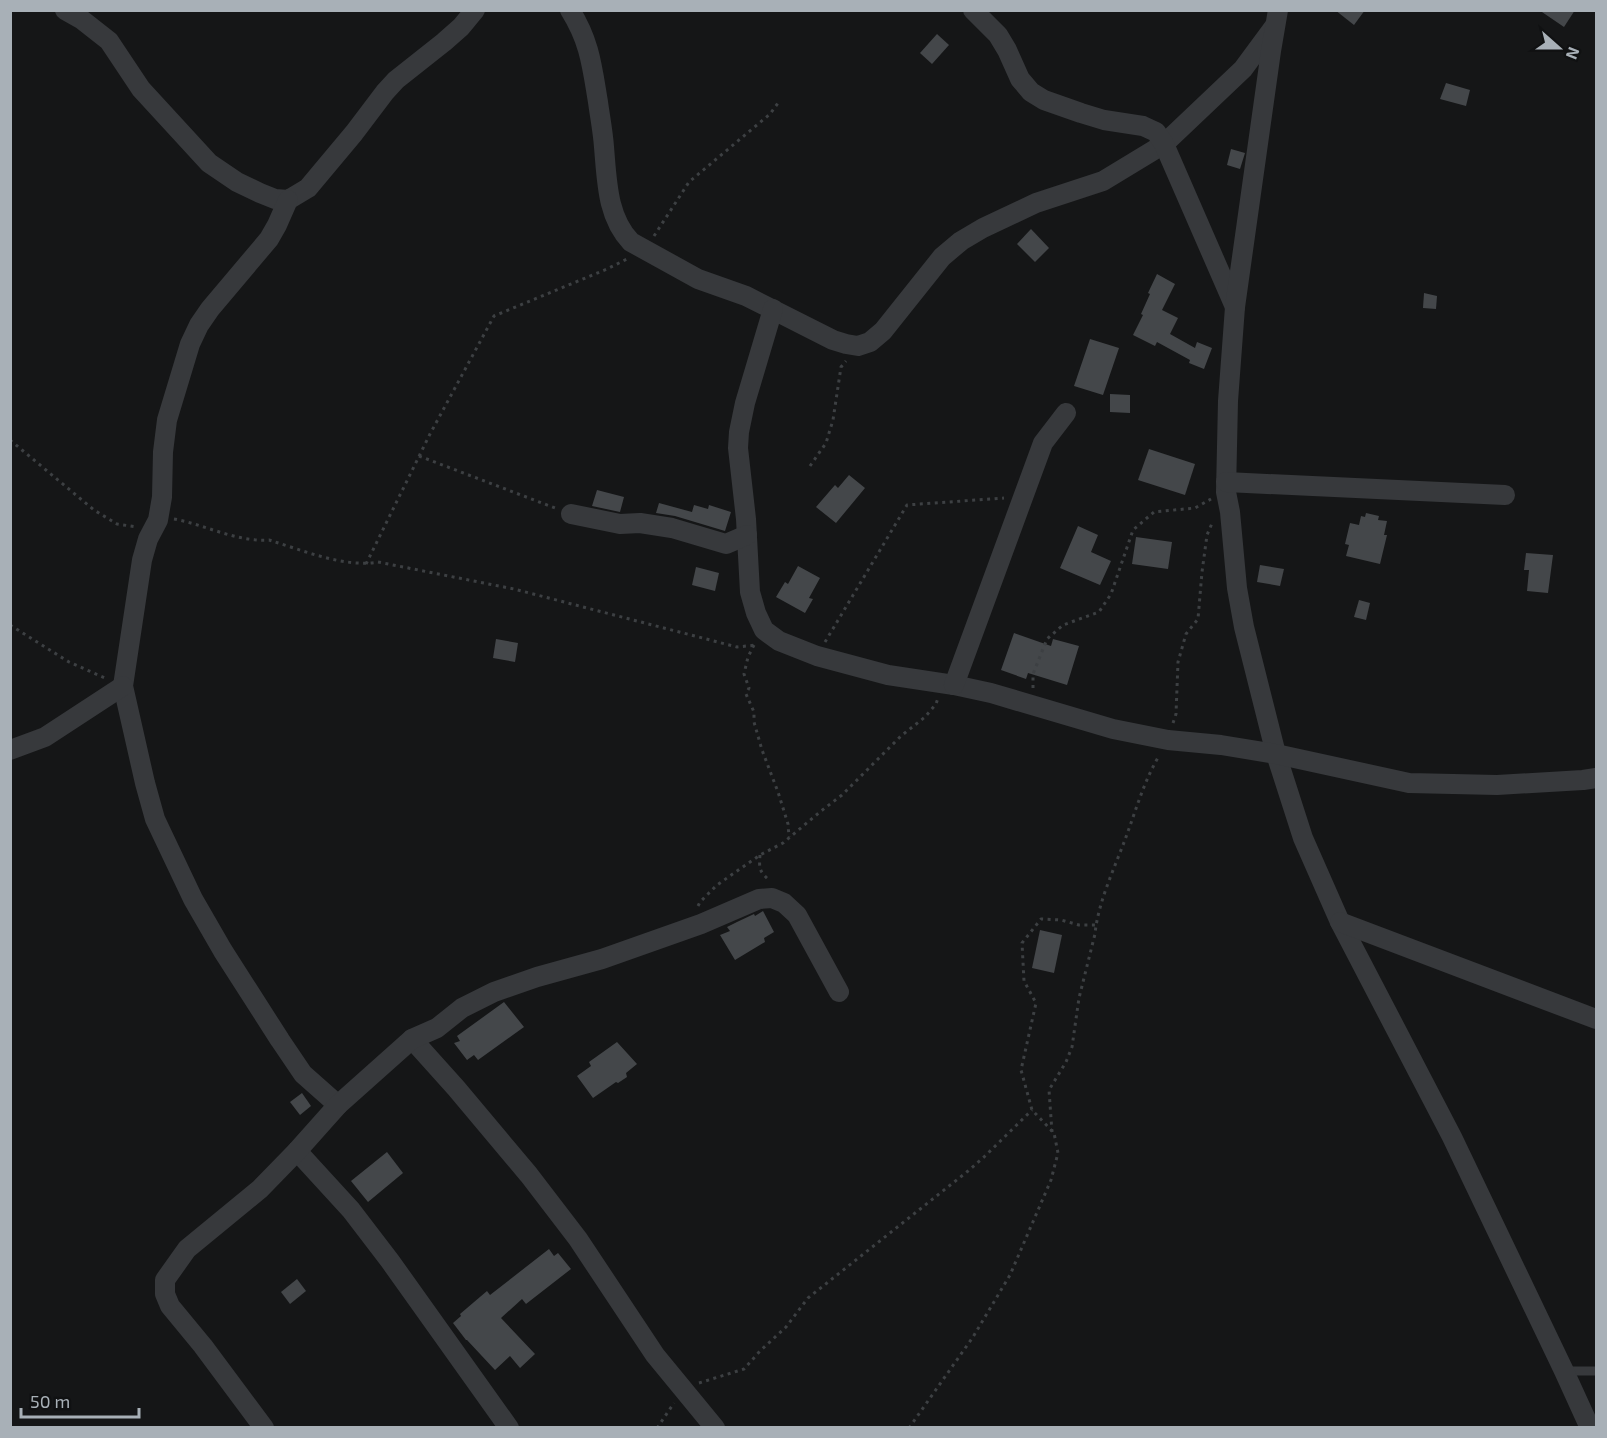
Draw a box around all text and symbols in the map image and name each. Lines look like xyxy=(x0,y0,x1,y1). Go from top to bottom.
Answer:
north arrow xyxy=(1529,18,1589,78)
text: N xyxy=(1563,45,1584,62)
scale bar xyxy=(21,1381,140,1419)
text: 50 m xyxy=(30,1390,70,1412)

